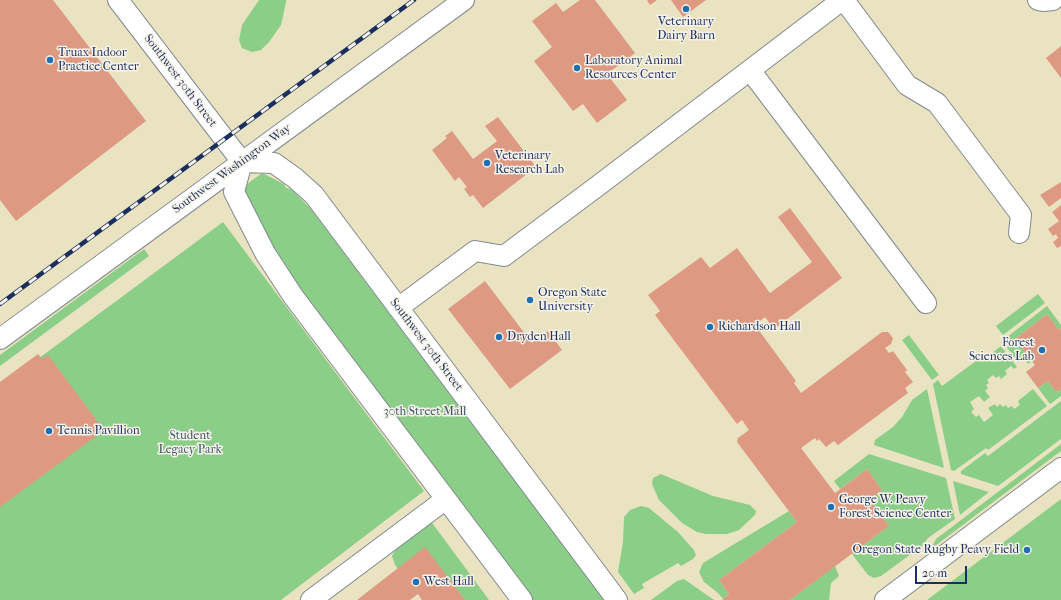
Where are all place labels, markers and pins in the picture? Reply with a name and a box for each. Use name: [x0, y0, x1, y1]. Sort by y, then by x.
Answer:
marker: Veterinary Dairy Barn: [681, 4, 691, 14]
place label: Veterinary Dairy Barn: [657, 15, 715, 43]
place label: Truax Indoor Practice Center: [58, 46, 139, 74]
place label: Laboratory Animal Resources Center: [585, 54, 682, 82]
marker: Truax Indoor Practice Center: [45, 55, 55, 65]
marker: Laboratory Animal Resources Center: [572, 63, 582, 73]
place label: Veterinary Research Lab: [495, 149, 564, 177]
marker: Veterinary Research Lab: [482, 158, 492, 168]
place label: Oregon State University: [538, 286, 607, 314]
marker: Oregon State University: [525, 295, 535, 305]
place label: Richardson Hall: [718, 320, 801, 334]
marker: Richardson Hall: [705, 322, 715, 332]
place label: Dryden Hall: [507, 330, 571, 344]
marker: Dryden Hall: [494, 332, 504, 342]
place label: Forest Sciences Lab: [969, 336, 1034, 364]
marker: Forest Sciences Lab: [1037, 345, 1047, 355]
place label: Tennis Pavillion: [57, 424, 140, 438]
marker: Tennis Pavillion: [44, 426, 54, 436]
place label: George W. Peavy Forest Science Center: [839, 493, 951, 521]
marker: George W. Peavy Forest Science Center: [826, 502, 836, 512]
place label: Oregon State Rugby Peavy Field: [852, 543, 1019, 557]
marker: Oregon State Rugby Peavy Field: [1022, 545, 1032, 555]
place label: West Hall: [424, 575, 474, 589]
marker: West Hall: [411, 577, 421, 587]

